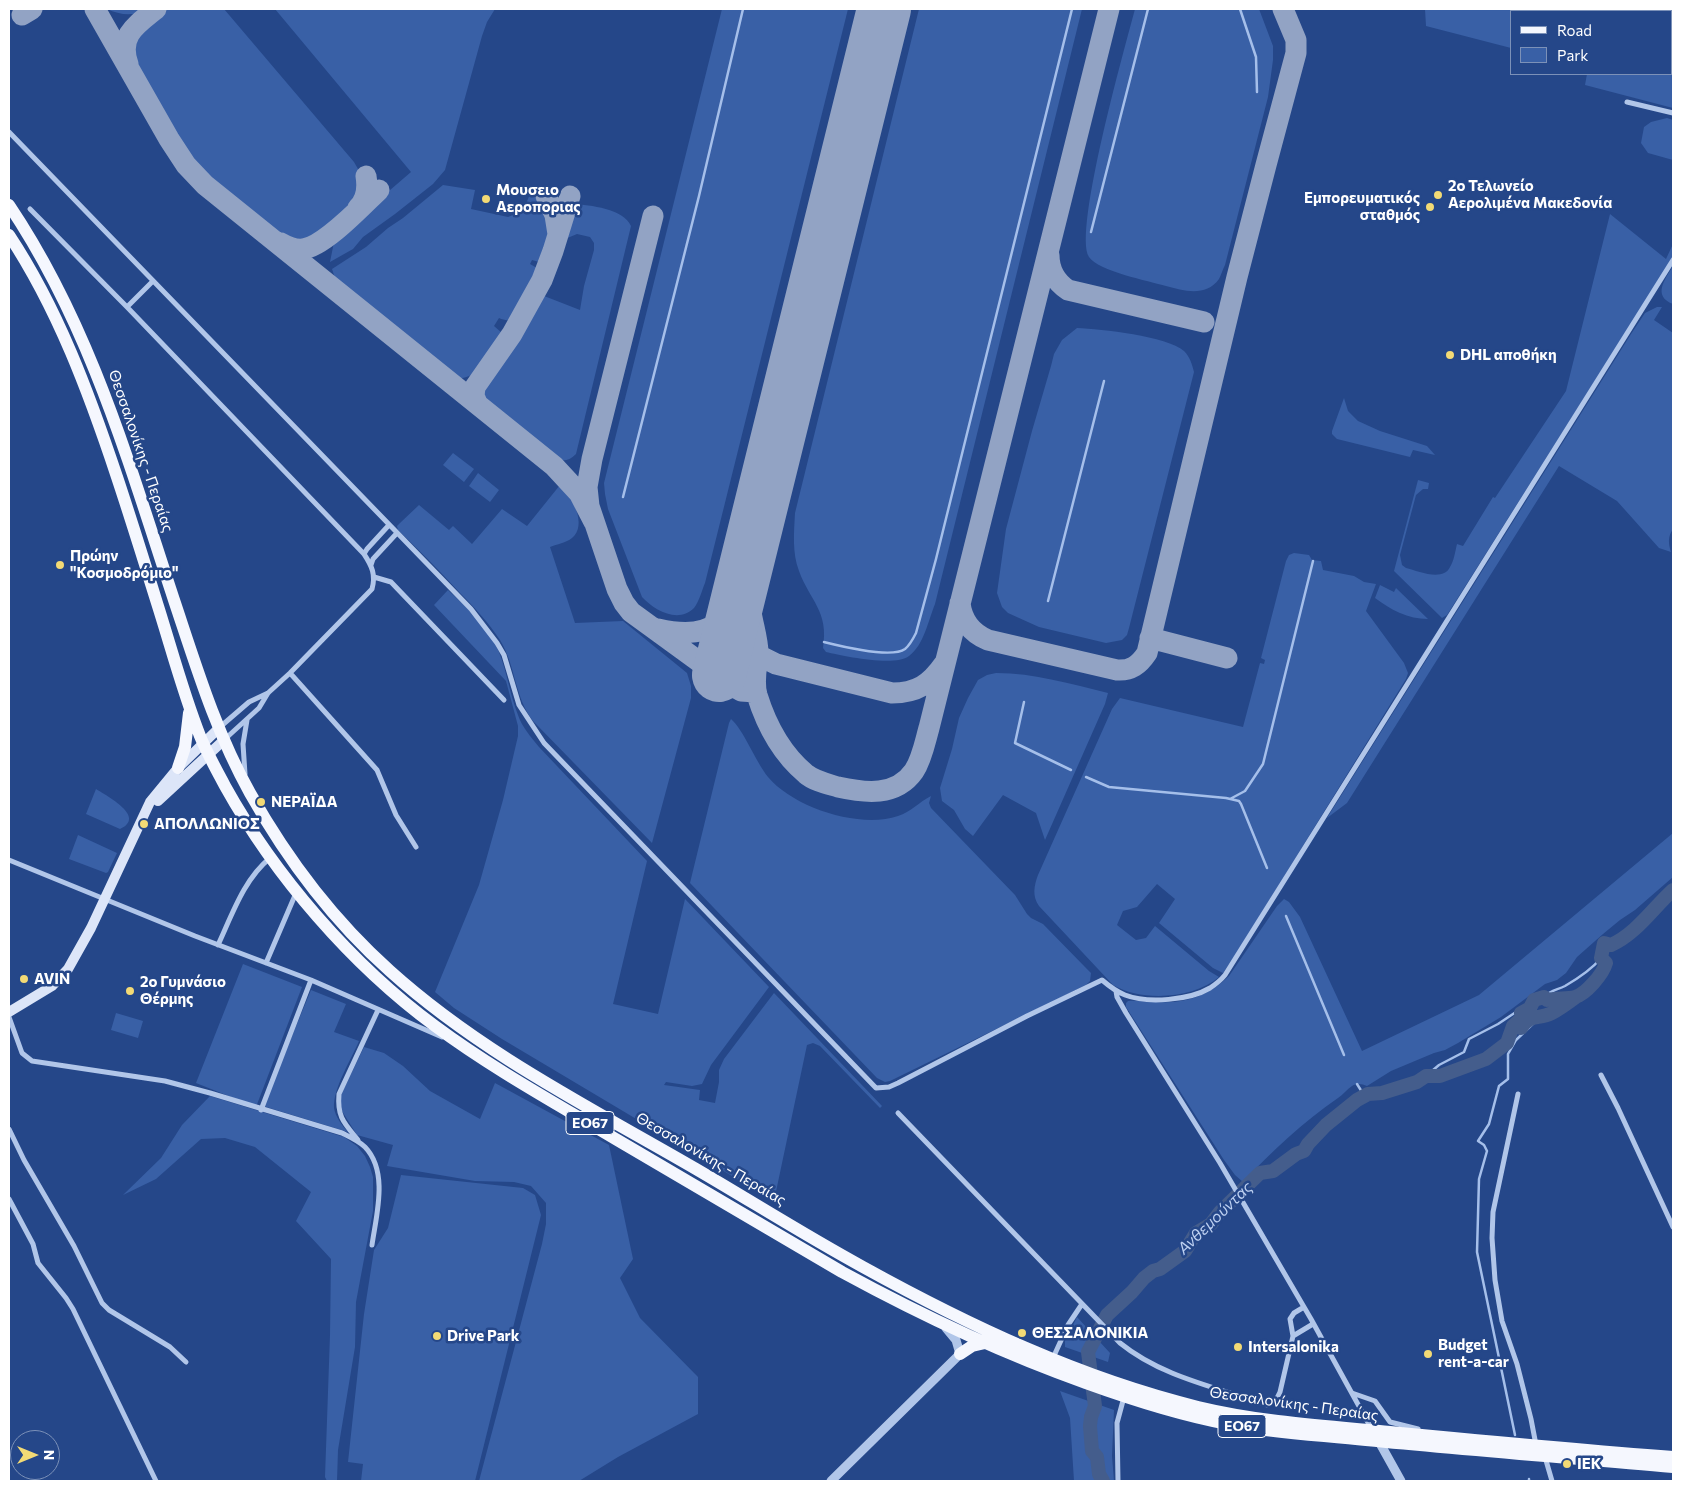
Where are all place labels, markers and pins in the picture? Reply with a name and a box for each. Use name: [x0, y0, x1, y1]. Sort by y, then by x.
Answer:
place label: 2ο Τελωνείο Αερολιμένα Μακεδονία: [1448, 177, 1612, 212]
place label: Μουσειο Αεροποριας: [496, 181, 581, 216]
place label: Εμπορευματικός σταθμός: [1304, 189, 1420, 224]
marker: 2ο Τελωνείο Αερολιμένα Μακεδονία: [1432, 189, 1444, 201]
marker: Μουσειο Αεροποριας: [480, 193, 492, 205]
marker: Εμπορευματικός σταθμός: [1424, 201, 1436, 213]
place label: DHL αποθήκη: [1460, 346, 1557, 364]
marker: DHL αποθήκη: [1444, 349, 1456, 361]
place label: Πρώην "Κοσμοδρόμιο": [70, 547, 179, 582]
marker: Πρώην "Κοσμοδρόμιο": [54, 559, 66, 571]
place label: ΝΕΡΑΪΔΑ: [271, 793, 337, 811]
marker: ΝΕΡΑΪΔΑ: [255, 796, 267, 808]
place label: ΑΠΟΛΛΩΝΙΟΣ: [154, 815, 260, 833]
marker: ΑΠΟΛΛΩΝΙΟΣ: [138, 818, 150, 830]
place label: AVIN: [34, 970, 70, 988]
marker: AVIN: [18, 973, 30, 985]
place label: 2ο Γυμνάσιο Θέρμης: [140, 973, 226, 1008]
marker: 2ο Γυμνάσιο Θέρμης: [124, 985, 136, 997]
place label: ΘΕΣΣΑΛΟΝΙΚΙΑ: [1032, 1324, 1148, 1342]
place label: Drive Park: [447, 1327, 519, 1345]
marker: ΘΕΣΣΑΛΟΝΙΚΙΑ: [1016, 1327, 1028, 1339]
marker: Drive Park: [431, 1330, 443, 1342]
place label: Budget rent-a-car: [1438, 1336, 1509, 1371]
place label: Intersalonika: [1248, 1338, 1339, 1356]
marker: Intersalonika: [1232, 1341, 1244, 1353]
marker: Budget rent-a-car: [1422, 1348, 1434, 1360]
place label: ΙΕΚ: [1577, 1455, 1601, 1473]
marker: ΙΕΚ: [1561, 1458, 1573, 1470]

